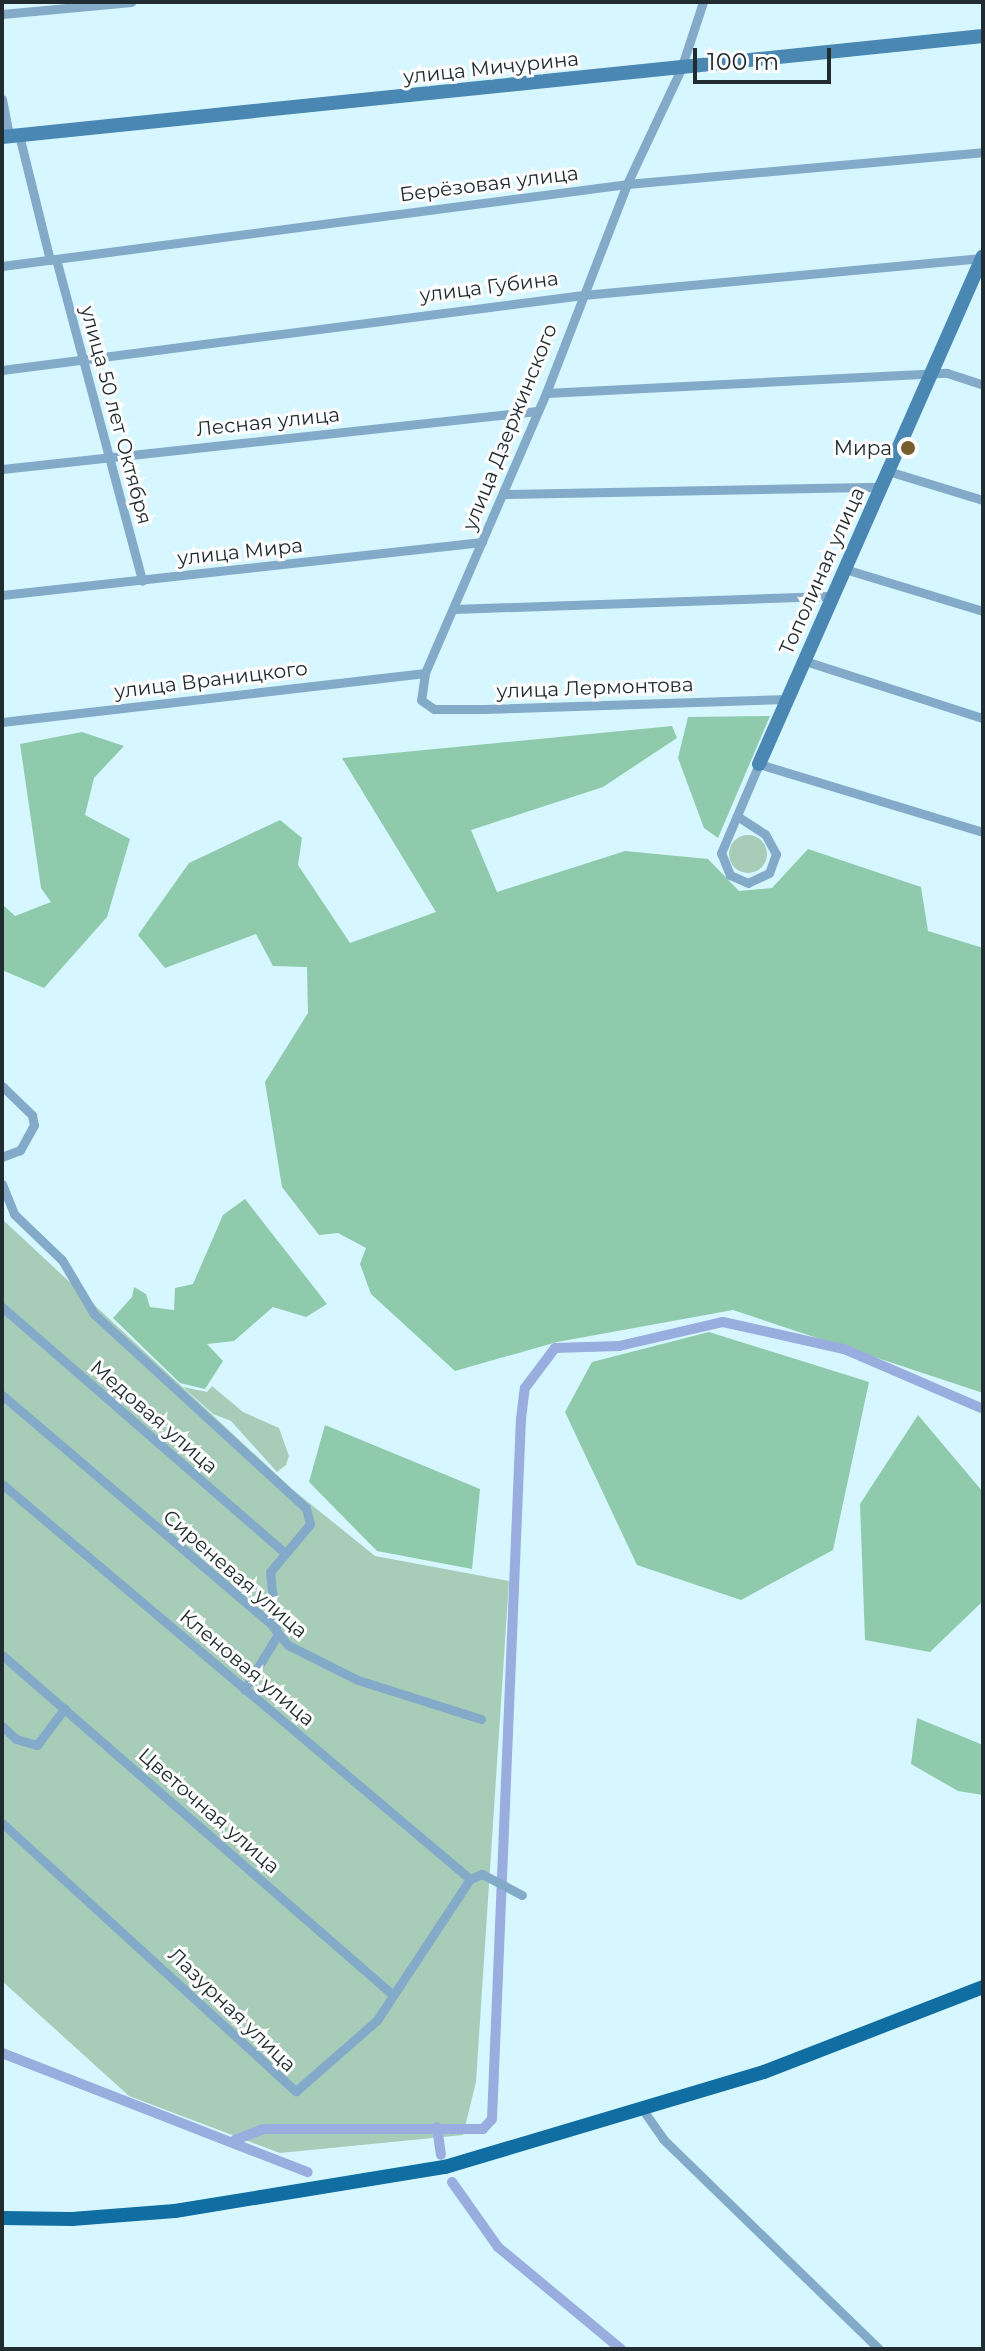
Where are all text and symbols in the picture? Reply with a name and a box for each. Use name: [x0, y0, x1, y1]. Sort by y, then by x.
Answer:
scale bar: [697, 32, 835, 82]
street label: улица Мичурина: [402, 47, 580, 89]
text: 100 m: [707, 47, 779, 76]
street label: Берёзовая улица: [398, 161, 580, 207]
street label: улица Губина: [418, 267, 560, 307]
street label: улица 50 лет Октября: [75, 303, 157, 527]
street label: улица Дзержинского: [458, 320, 562, 534]
street label: Лесная улица: [195, 403, 341, 441]
place label: Мира: [834, 436, 892, 460]
marker: Мира: [899, 439, 917, 457]
street label: Тополиная улица: [774, 483, 870, 659]
street label: улица Мира: [176, 533, 304, 571]
street label: улица Враницкого: [113, 656, 309, 704]
street label: улица Лермонтова: [496, 673, 694, 703]
street label: Медовая улица: [85, 1355, 223, 1479]
street label: Сиреневая улица: [158, 1505, 312, 1643]
street label: Кленовая улица: [175, 1605, 319, 1731]
street label: Цветочная улица: [133, 1743, 285, 1879]
street label: Лазурная улица: [163, 1943, 301, 2077]

